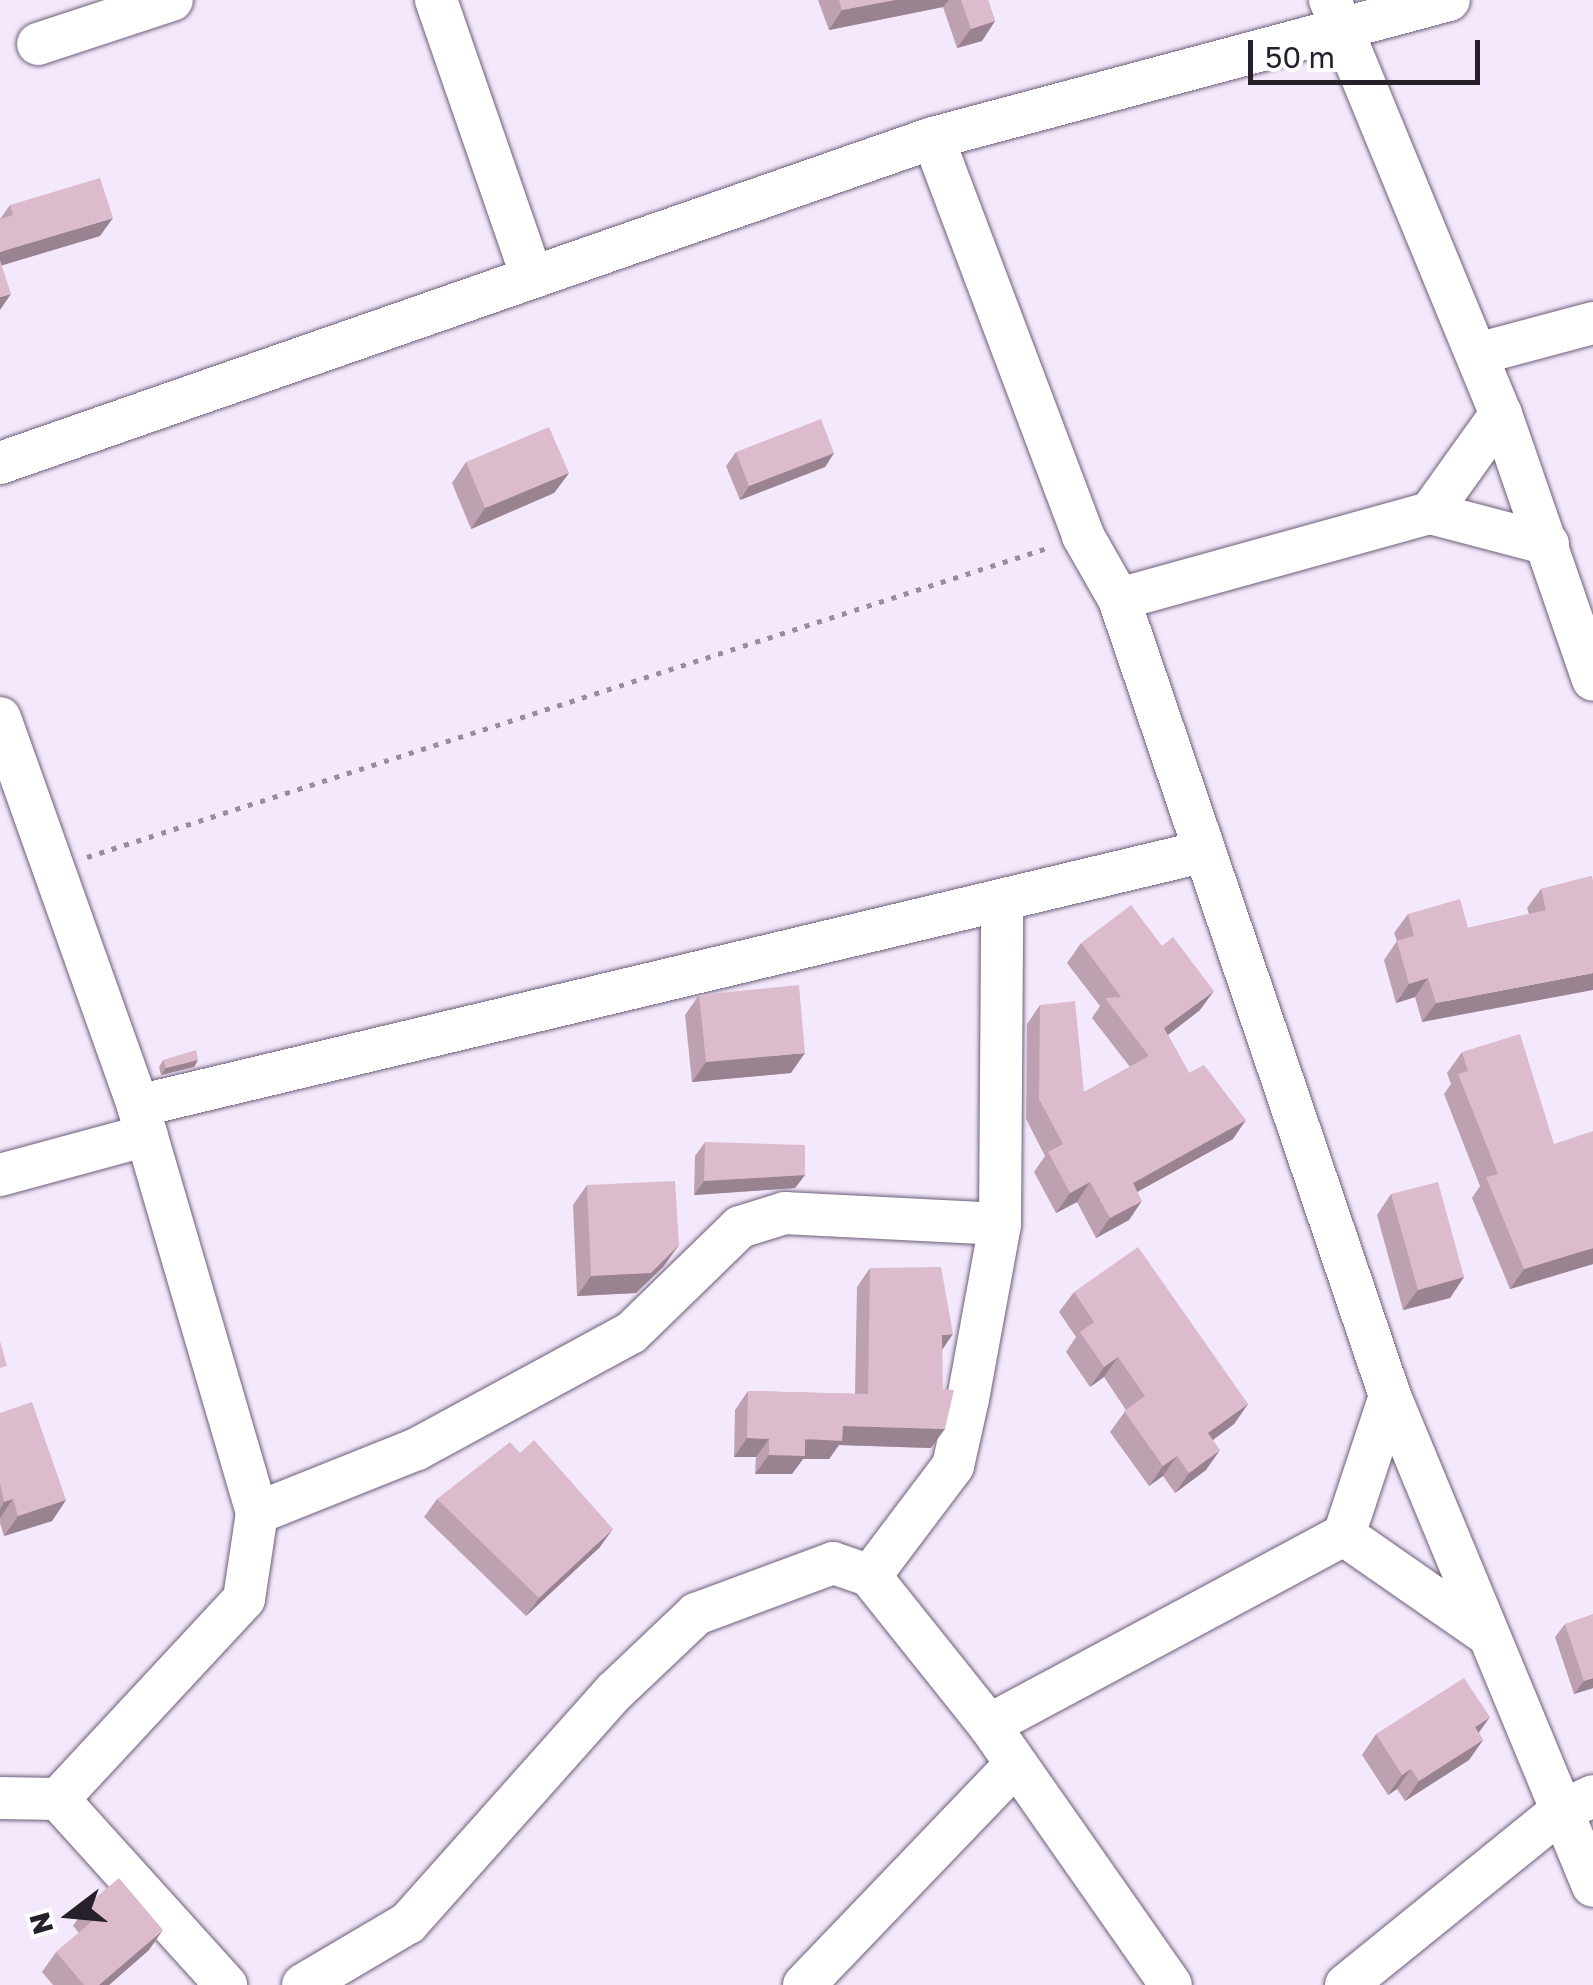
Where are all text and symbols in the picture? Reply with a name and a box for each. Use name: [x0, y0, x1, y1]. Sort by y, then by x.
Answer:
scale bar: [1253, 20, 1486, 82]
text: 50 m: [1265, 39, 1335, 75]
north arrow: [20, 1865, 120, 1965]
text: N: [22, 1909, 59, 1938]

